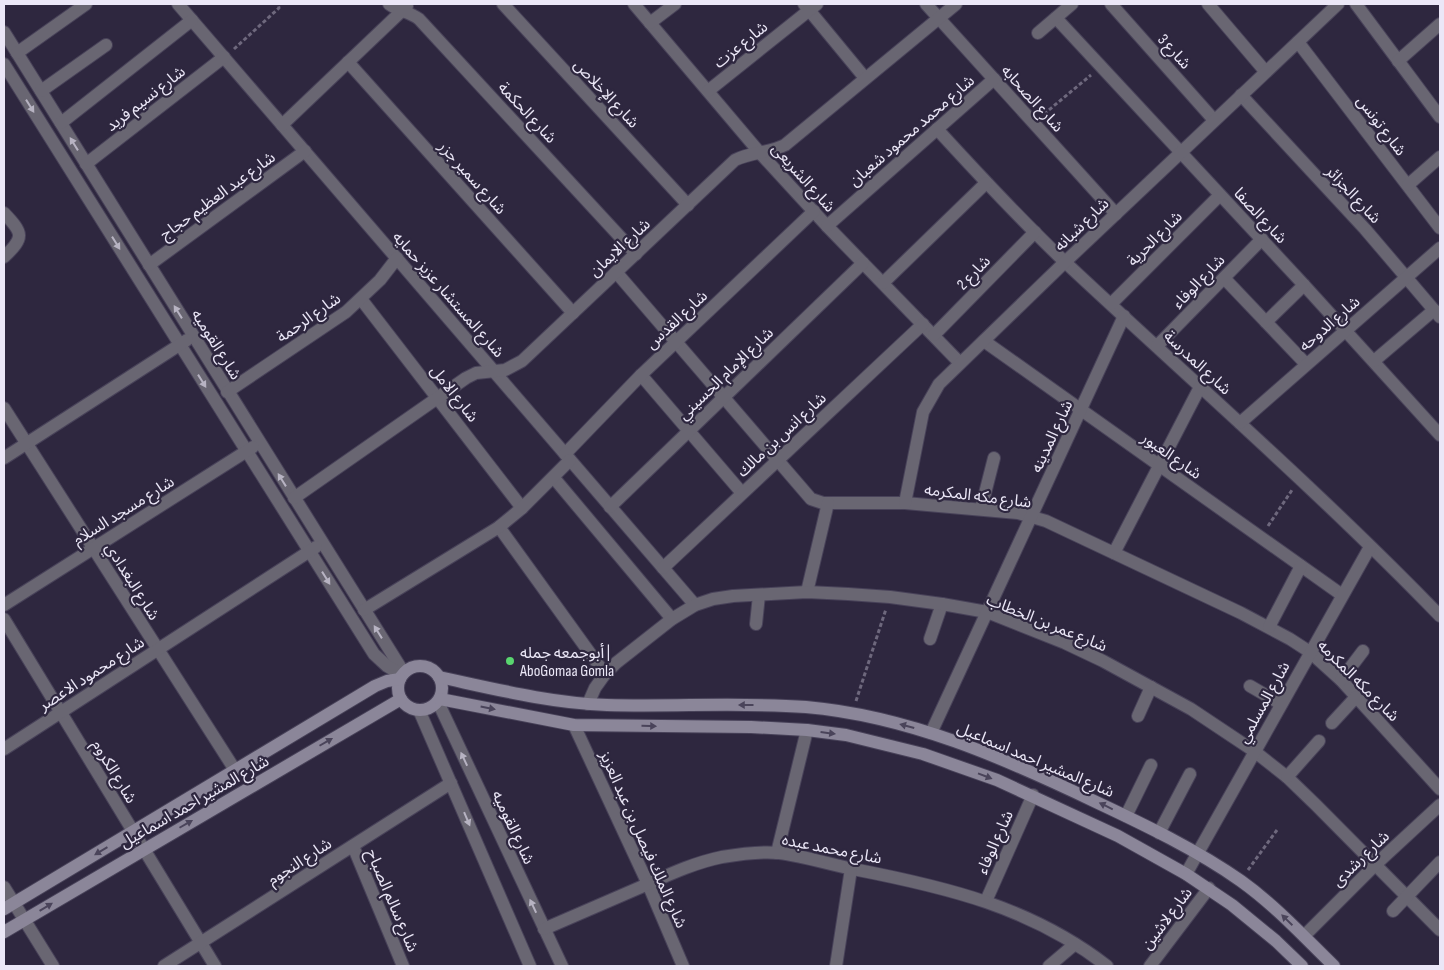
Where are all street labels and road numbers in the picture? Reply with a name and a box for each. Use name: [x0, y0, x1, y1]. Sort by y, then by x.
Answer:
street label: شارع عزت: [710, 18, 773, 74]
street label: شارع 3: [1152, 31, 1194, 75]
street label: شارع الإخلاص: [568, 56, 642, 134]
street label: شارع نسيم فريد: [102, 62, 191, 138]
street label: شارع الصحابه: [995, 62, 1067, 138]
street label: شارع محمد محمود شعبان: [845, 71, 980, 192]
street label: شارع الحكمة: [492, 78, 560, 149]
street label: شارع تونس: [1350, 92, 1410, 161]
street label: شارع سمير جزر: [432, 137, 510, 220]
street label: شارع الشريعى: [766, 140, 839, 218]
street label: شارع عبد العظيم حجاج: [156, 148, 280, 246]
street label: شارع الجزائر: [1319, 161, 1384, 229]
street label: شارع الصفا: [1228, 184, 1291, 249]
street label: شارع شبانه: [1051, 194, 1115, 257]
street label: شارع الحرية: [1123, 207, 1188, 272]
street label: شارع الايمان: [586, 215, 656, 283]
street label: شارع المستشار عزيز حمايه: [386, 228, 508, 363]
street label: شارع الوفاء: [1169, 251, 1231, 314]
street label: شارع 2: [953, 252, 996, 296]
street label: شارع القدس: [642, 287, 713, 355]
street label: شارع الرحمة: [273, 289, 346, 349]
street label: شارع الدوحه: [1296, 293, 1366, 357]
street label: شارع القوميه: [185, 306, 245, 385]
street label: شارع الإمام الحسيني: [674, 324, 779, 426]
street label: شارع المدرسة: [1158, 327, 1235, 401]
street label: شارع الامل: [424, 362, 482, 427]
street label: شارع انس بن مالك: [733, 389, 832, 483]
street label: شارع المدينه: [1027, 397, 1079, 477]
street label: شارع العبور: [1135, 428, 1205, 485]
street label: شارع مسجد السلام: [70, 473, 179, 552]
street label: شارع مكه المكرمه: [923, 480, 1032, 514]
street label: شارع البغدادي: [99, 540, 163, 625]
street label: شارع عمر بن الخطاب: [983, 591, 1110, 658]
street label: شارع محمود الاعصر: [35, 633, 149, 718]
street label: شارع مكه المكرمه: [1312, 636, 1403, 727]
street label: شارع المسلمي: [1234, 659, 1296, 748]
street label: شارع المشير احمد اسماعيل: [953, 719, 1117, 804]
street label: شارع الكروم: [86, 736, 140, 808]
street label: شارع الملك فيصل بن عبد العزيز: [593, 747, 690, 932]
street label: شارع المشير احمد اسماعيل: [117, 752, 274, 854]
street label: شارع القوميه: [485, 788, 538, 868]
street label: شارع الوفاء: [973, 808, 1020, 878]
street label: شارع رشدى: [1328, 827, 1395, 892]
street label: شارع محمد عبده: [780, 830, 883, 870]
street label: شارع النجوم: [264, 834, 337, 892]
street label: شارع سالم الصباح: [360, 846, 422, 956]
street label: شارع لاشين: [1138, 884, 1198, 955]

